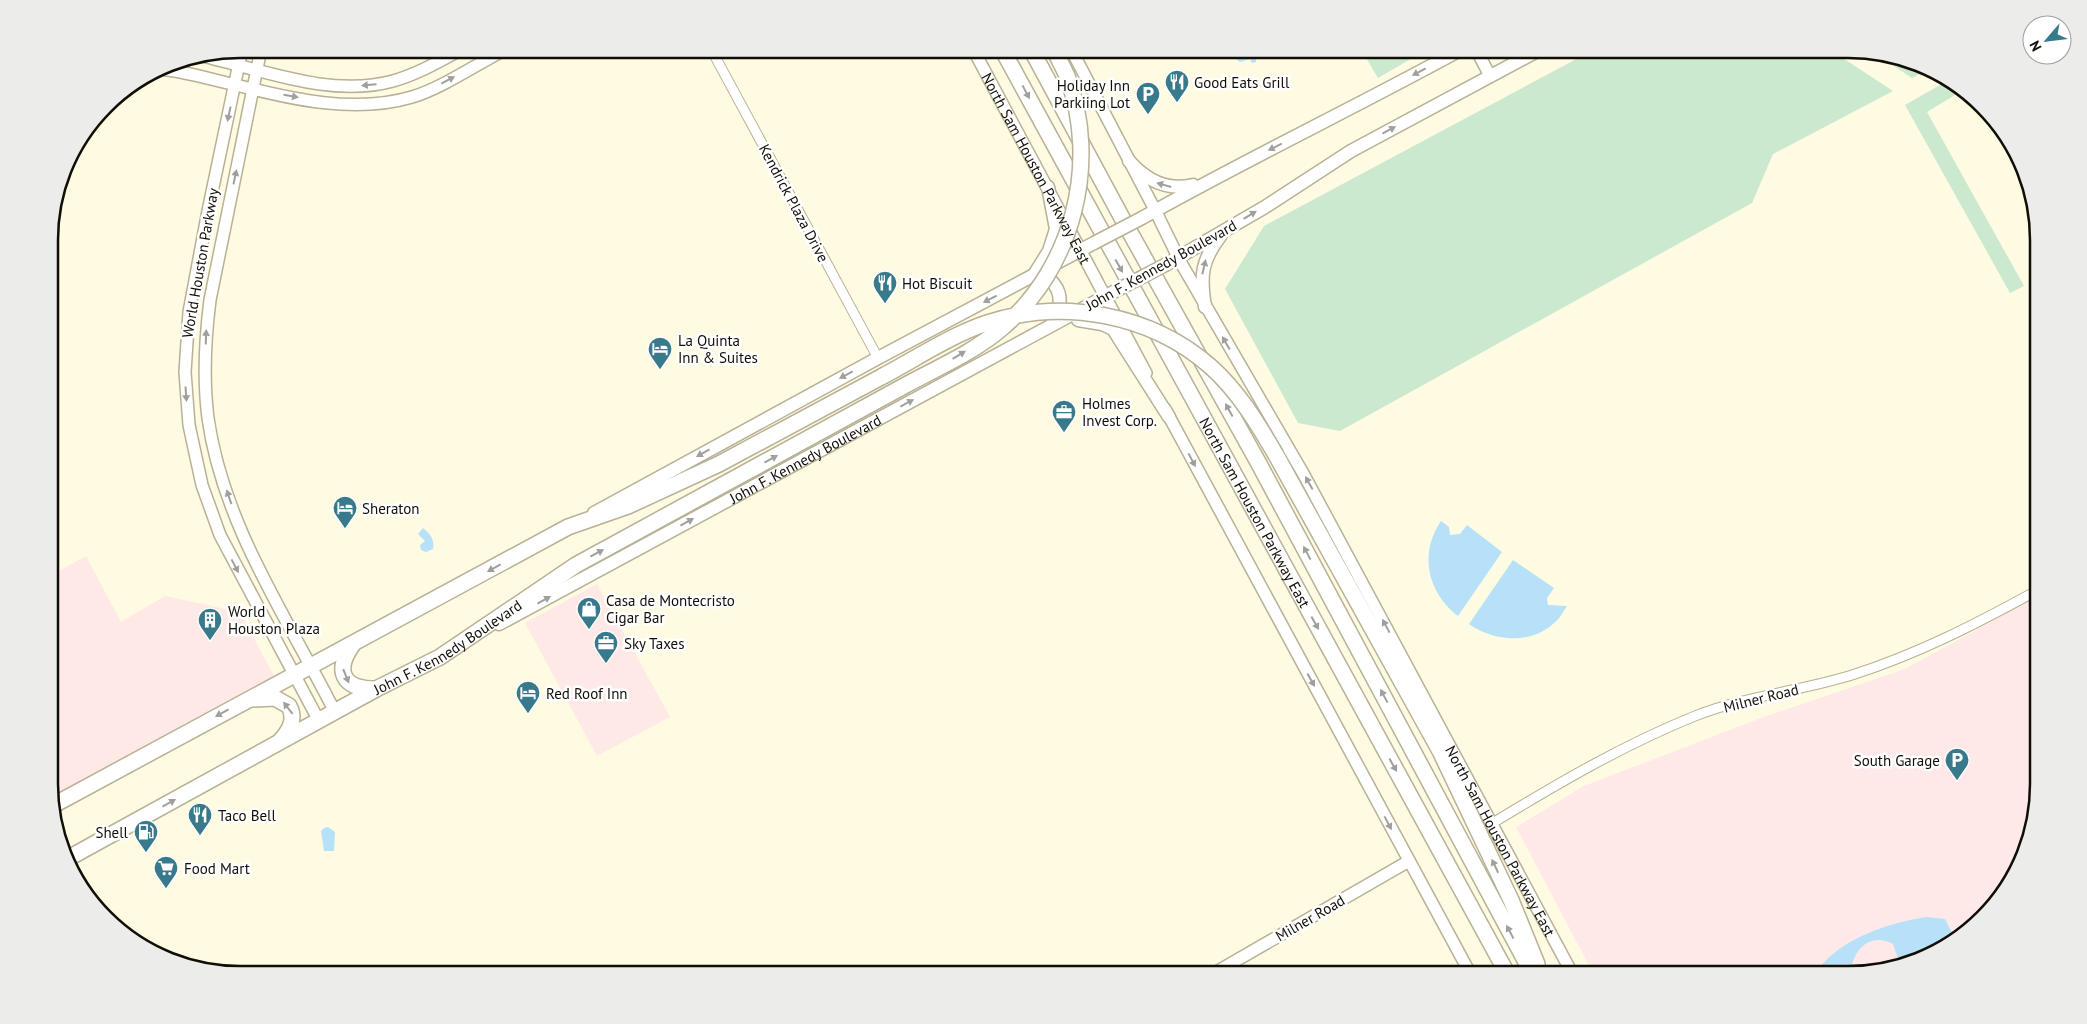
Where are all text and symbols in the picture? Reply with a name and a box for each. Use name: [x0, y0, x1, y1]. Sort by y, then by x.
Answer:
north arrow: [2022, 15, 2072, 65]
text: N: [2025, 38, 2046, 54]
one-way arrow: [1412, 68, 1427, 76]
street label: North Sam Houston Parkway East: [978, 69, 1095, 267]
restaurant icon: Good Eats Grill: [1164, 69, 1190, 103]
place label: Good Eats Grill: [1194, 73, 1290, 92]
one-way arrow: [441, 76, 456, 84]
place label: Holiday Inn Parkiing Lot: [1054, 76, 1130, 112]
one-way arrow: [360, 81, 376, 89]
parking icon: Holiday Inn Parkiing Lot: [1135, 81, 1161, 115]
one-way arrow: [1021, 85, 1030, 98]
one-way arrow: [283, 93, 299, 101]
one-way arrow: [225, 106, 233, 121]
one-way arrow: [1381, 126, 1396, 134]
street label: Kendrick Plaza Drive: [755, 141, 833, 265]
one-way arrow: [1268, 143, 1283, 152]
one-way arrow: [232, 169, 240, 185]
one-way arrow: [1156, 180, 1171, 188]
street label: World Houston Parkway: [177, 186, 223, 340]
one-way arrow: [1244, 211, 1257, 220]
street label: John F. Kennedy Boulevard: [1081, 216, 1240, 315]
one-way arrow: [1115, 258, 1123, 273]
one-way arrow: [1200, 259, 1208, 274]
restaurant icon: Hot Biscuit: [872, 270, 898, 304]
place label: Hot Biscuit: [902, 274, 972, 293]
one-way arrow: [982, 295, 997, 303]
one-way arrow: [202, 329, 210, 345]
place label: La Quinta Inn & Suites: [678, 331, 758, 367]
hotel icon: La Quinta Inn & Suites: [647, 336, 673, 370]
one-way arrow: [1222, 337, 1231, 350]
one-way arrow: [953, 351, 966, 360]
one-way arrow: [839, 371, 853, 380]
one-way arrow: [183, 387, 191, 403]
place label: Holmes Invest Corp.: [1082, 394, 1157, 430]
one-way arrow: [899, 399, 914, 407]
office icon: Holmes Invest Corp.: [1051, 399, 1077, 433]
one-way arrow: [1225, 403, 1233, 418]
street label: John F. Kennedy Boulevard: [725, 410, 884, 508]
street label: North Sam Houston Parkway East: [1196, 414, 1315, 611]
one-way arrow: [696, 449, 711, 457]
one-way arrow: [1188, 453, 1196, 467]
one-way arrow: [764, 454, 778, 463]
one-way arrow: [1305, 476, 1313, 491]
one-way arrow: [224, 489, 232, 504]
hotel icon: Sheraton: [332, 495, 358, 529]
place label: Sheraton: [362, 499, 420, 518]
one-way arrow: [680, 517, 693, 526]
one-way arrow: [1303, 546, 1311, 560]
one-way arrow: [590, 549, 605, 557]
one-way arrow: [231, 559, 239, 574]
one-way arrow: [487, 564, 502, 572]
place label: Casa de Montecristo Cigar Bar: [606, 591, 735, 627]
street label: John F. Kennedy Boulevard: [369, 595, 525, 699]
one-way arrow: [537, 595, 551, 604]
shop icon: Casa de Montecristo Cigar Bar: [576, 596, 602, 630]
place label: World Houston Plaza: [228, 602, 320, 638]
building icon: World Houston Plaza: [197, 607, 223, 641]
one-way arrow: [1311, 616, 1319, 630]
one-way arrow: [1382, 619, 1390, 634]
office icon: Sky Taxes: [593, 630, 619, 664]
place label: Sky Taxes: [624, 634, 685, 653]
one-way arrow: [342, 669, 350, 684]
one-way arrow: [1307, 672, 1315, 687]
street label: Milner Road: [1721, 679, 1801, 717]
hotel icon: Red Roof Inn: [515, 680, 541, 714]
place label: Red Roof Inn: [546, 684, 628, 703]
one-way arrow: [1380, 689, 1388, 703]
one-way arrow: [282, 701, 293, 714]
one-way arrow: [215, 709, 230, 717]
street label: North Sam Houston Parkway East: [1442, 742, 1560, 939]
parking icon: South Garage: [1944, 747, 1970, 781]
place label: South Garage: [1854, 751, 1940, 770]
one-way arrow: [1389, 759, 1398, 772]
one-way arrow: [162, 798, 175, 807]
restaurant icon: Taco Bell: [187, 802, 213, 836]
place label: Taco Bell: [218, 806, 276, 825]
one-way arrow: [1384, 816, 1393, 829]
fuel station icon: Shell: [133, 819, 159, 853]
place label: Shell: [95, 823, 129, 842]
supermarket icon: Food Mart: [153, 855, 179, 889]
place label: Food Mart: [184, 859, 250, 878]
one-way arrow: [1490, 859, 1498, 873]
street label: Milner Road: [1272, 891, 1348, 945]
one-way arrow: [1506, 925, 1514, 939]

